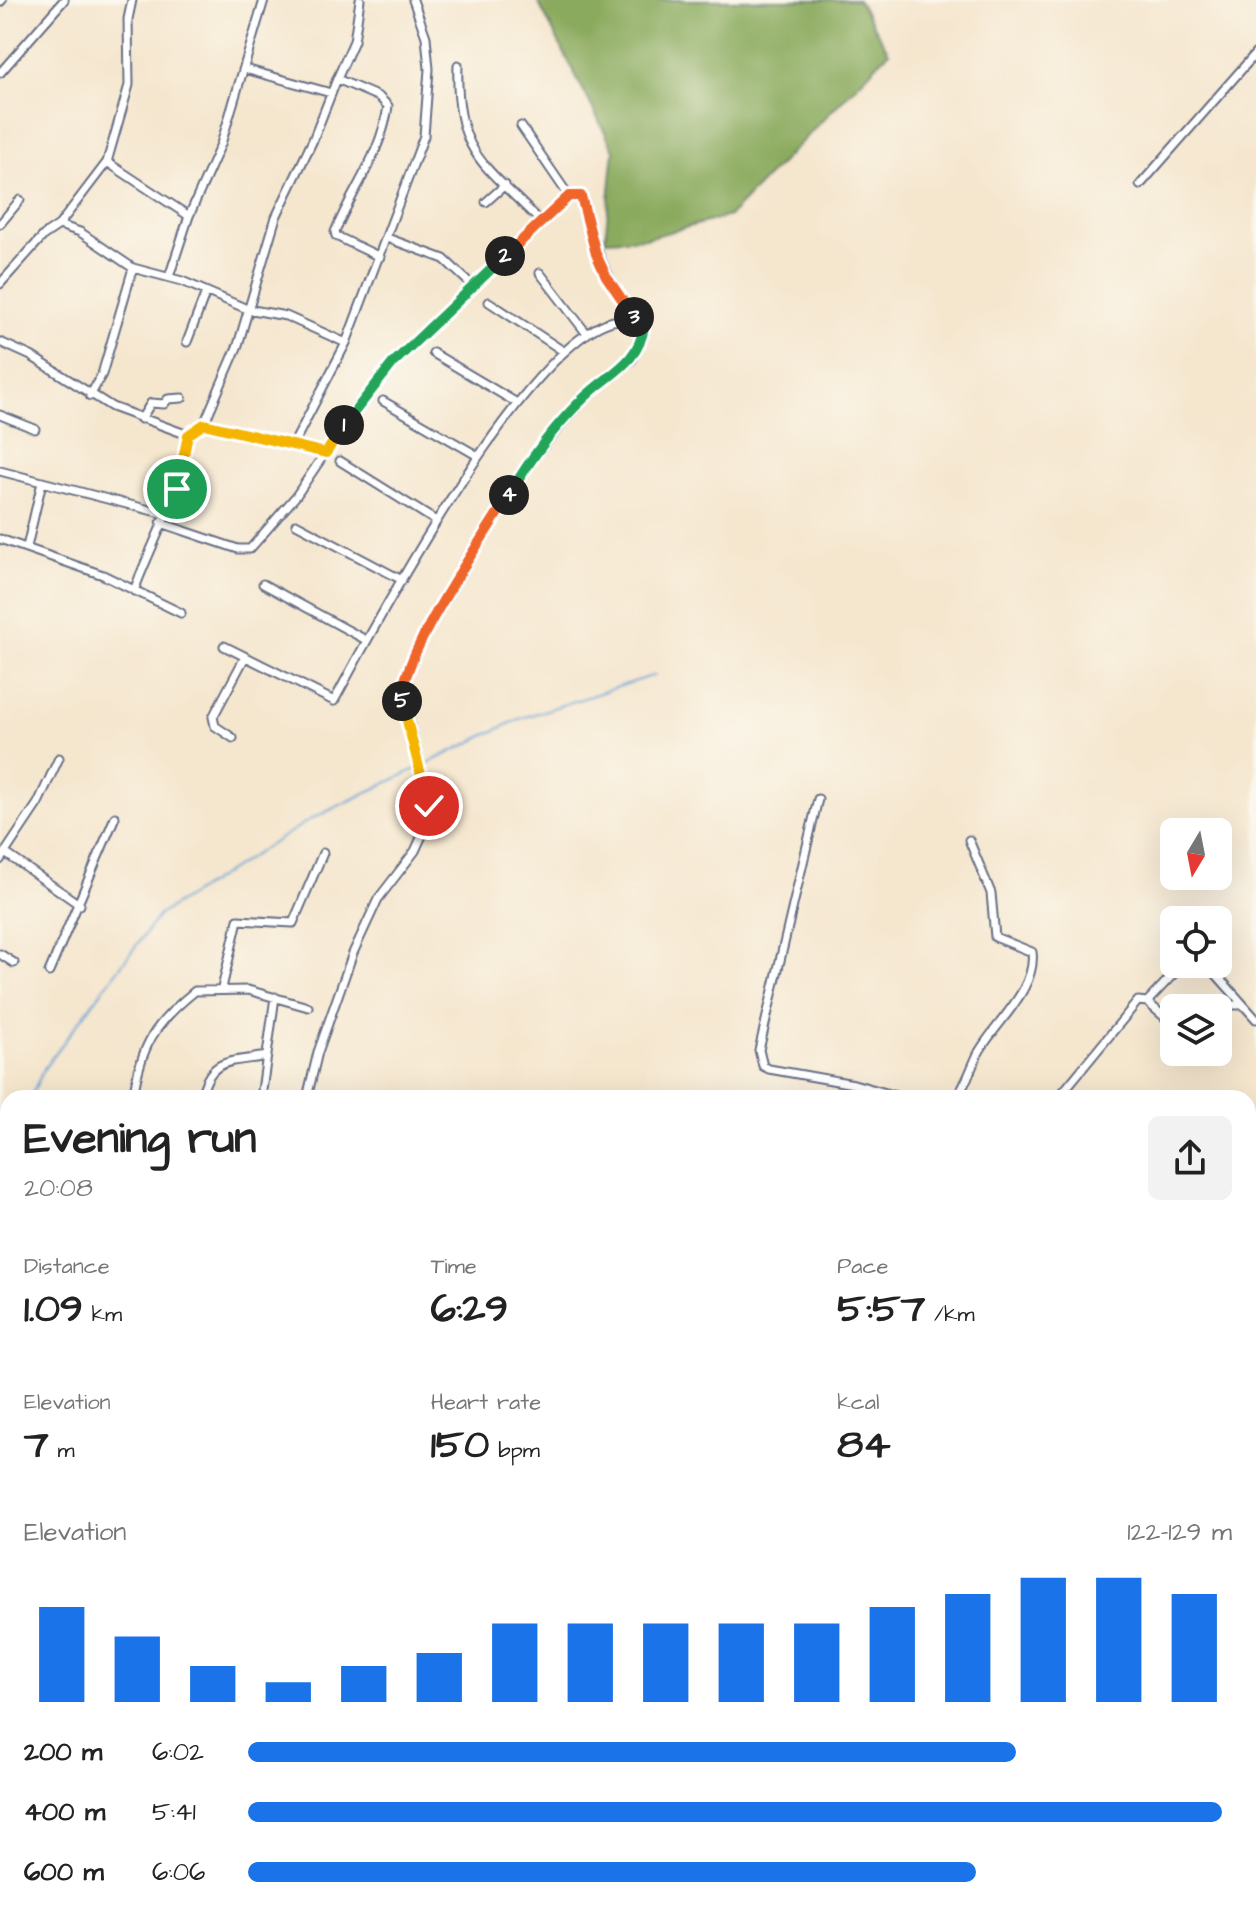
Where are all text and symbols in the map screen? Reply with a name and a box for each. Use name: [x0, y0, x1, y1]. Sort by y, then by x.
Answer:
pin: 2: [485, 236, 525, 276]
text: 2: [499, 240, 511, 271]
pin: 3: [614, 297, 654, 337]
text: 3: [628, 301, 640, 332]
pin: 1: [324, 405, 364, 445]
text: 1: [343, 409, 345, 440]
pin: [143, 455, 211, 523]
icon: arrive: [155, 467, 199, 511]
pin: 4: [489, 475, 529, 515]
text: 4: [502, 479, 516, 510]
pin: 5: [382, 681, 422, 721]
text: 5: [394, 685, 410, 716]
pin: [395, 772, 463, 840]
icon: check: [407, 784, 451, 828]
north arrow: [1160, 818, 1232, 890]
map controls: [1160, 818, 1232, 1066]
button: locate: [1160, 906, 1232, 978]
button: layers: [1160, 994, 1232, 1066]
text: Evening run: [24, 1109, 256, 1170]
button: share: [1148, 1116, 1232, 1200]
text: 20:08: [24, 1170, 93, 1206]
text: Distance: [24, 1251, 110, 1282]
text: Time: [431, 1251, 477, 1282]
text: Pace: [837, 1251, 888, 1282]
text: 1.09: [24, 1282, 83, 1337]
text: 6:29: [431, 1282, 508, 1337]
text: 5:57: [837, 1282, 925, 1337]
text: km: [83, 1299, 122, 1330]
text: /km: [925, 1299, 975, 1330]
text: Elevation: [24, 1387, 111, 1418]
text: Heart rate: [431, 1387, 541, 1418]
text: kcal: [837, 1387, 879, 1418]
text: 7: [24, 1418, 49, 1473]
text: 150: [431, 1418, 489, 1473]
text: 84: [837, 1418, 891, 1473]
text: m: [49, 1435, 75, 1466]
text: bpm: [489, 1435, 540, 1466]
text: Elevation: [24, 1514, 126, 1550]
text: 122–129 m: [1127, 1514, 1232, 1550]
text: 200 m: [24, 1734, 102, 1770]
text: 6:02: [152, 1734, 204, 1770]
text: 400 m: [24, 1794, 105, 1830]
text: 5:41: [152, 1794, 196, 1830]
text: 600 m: [24, 1854, 104, 1890]
text: 6:06: [152, 1854, 205, 1890]

